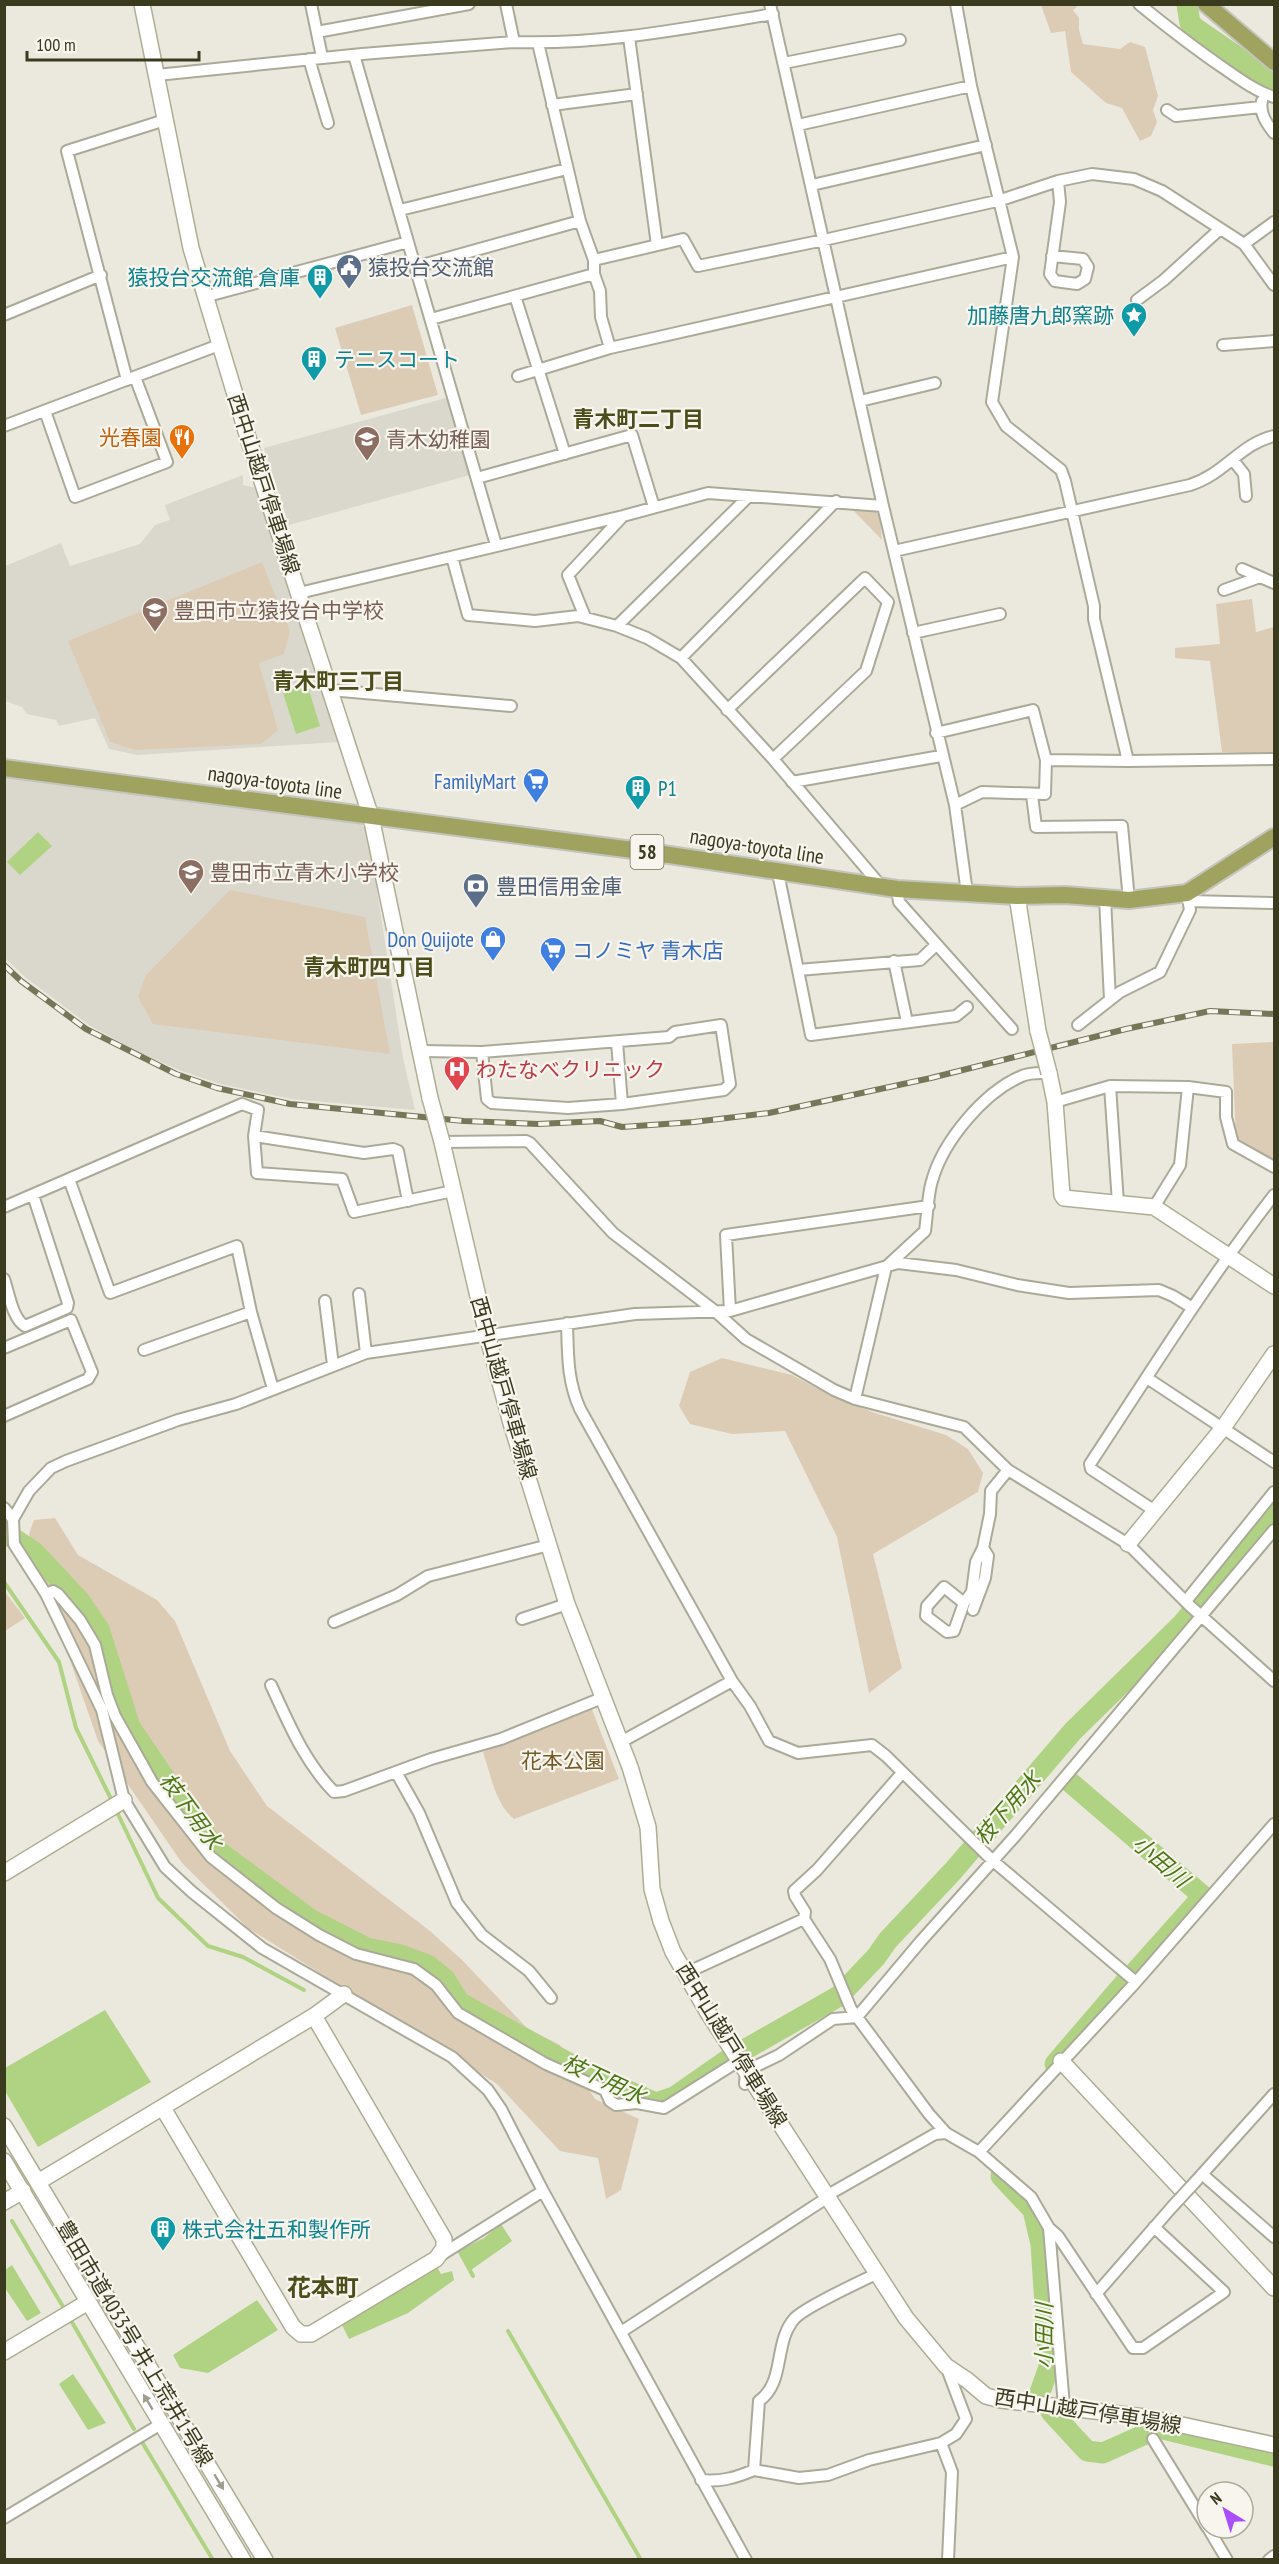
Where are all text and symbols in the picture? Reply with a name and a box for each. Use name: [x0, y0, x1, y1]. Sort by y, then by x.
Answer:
scale bar: [27, 24, 200, 62]
text: 100 m: [36, 33, 76, 56]
public building icon: 猿投台交流館: [334, 252, 364, 290]
place label: 猿投台交流館: [368, 254, 494, 281]
building icon: 猿投台交流館 倉庫: [305, 262, 335, 300]
place label: 猿投台交流館 倉庫: [128, 264, 300, 291]
place icon: 加藤唐九郎窯跡: [1119, 300, 1149, 338]
place label: 加藤唐九郎窯跡: [967, 302, 1114, 329]
building icon: テニスコート: [299, 344, 329, 382]
place label: テニスコート: [334, 346, 460, 373]
street label: 西中山越戸停車場線: [222, 390, 306, 578]
district label: 青木町二丁目: [572, 405, 704, 433]
restaurant icon: 光春園: [167, 422, 197, 460]
place label: 光春園: [99, 424, 162, 451]
school or university icon: 青木幼稚園: [352, 424, 382, 462]
place label: 青木幼稚園: [386, 426, 491, 453]
school or university icon: 豊田市立猿投台中学校: [140, 595, 170, 633]
place label: 豊田市立猿投台中学校: [174, 597, 384, 624]
district label: 青木町三丁目: [272, 667, 404, 695]
street label: nagoya-toyota line: [206, 759, 344, 805]
supermarket icon: FamilyMart: [521, 766, 551, 804]
place label: FamilyMart: [434, 768, 516, 795]
building icon: P1: [623, 773, 653, 811]
place label: P1: [658, 775, 677, 802]
street label: nagoya-toyota line: [688, 822, 826, 870]
road number: 58: [630, 835, 664, 869]
school or university icon: 豊田市立青木小学校: [176, 857, 206, 895]
place label: 豊田市立青木小学校: [210, 859, 399, 886]
bank icon: 豊田信用金庫: [461, 871, 491, 909]
place label: 豊田信用金庫: [496, 873, 622, 900]
shop icon: Don Quijote: [478, 924, 508, 962]
place label: Don Quijote: [387, 926, 474, 953]
supermarket icon: コノミヤ 青木店: [538, 935, 568, 973]
place label: コノミヤ 青木店: [572, 937, 723, 964]
district label: 青木町四丁目: [303, 953, 435, 981]
hospital icon: わたなべクリニック: [442, 1054, 472, 1092]
place label: わたなべクリニック: [476, 1056, 665, 1083]
street label: 西中山越戸停車場線: [465, 1293, 543, 1483]
park label: 花本公園: [521, 1747, 605, 1774]
water label: 枝下用水: [968, 1764, 1048, 1850]
water label: 枝下用水: [154, 1767, 229, 1856]
water label: 小田川: [1127, 1829, 1197, 1895]
street label: 西中山越戸停車場線: [670, 1958, 794, 2132]
water label: 枝下用水: [558, 2048, 652, 2111]
building icon: 株式会社五和製作所: [148, 2214, 178, 2252]
street label: 豊田市道4033号 井上荒井1号線: [51, 2215, 219, 2471]
place label: 株式会社五和製作所: [182, 2216, 371, 2243]
district label: 花本町: [287, 2272, 359, 2303]
water label: 小田川: [1030, 2301, 1058, 2369]
street label: 西中山越戸停車場線: [993, 2383, 1183, 2439]
one-way arrow: [142, 2394, 153, 2410]
one-way arrow: [214, 2474, 225, 2490]
north arrow: [1195, 2480, 1255, 2540]
text: N: [1206, 2488, 1225, 2509]

